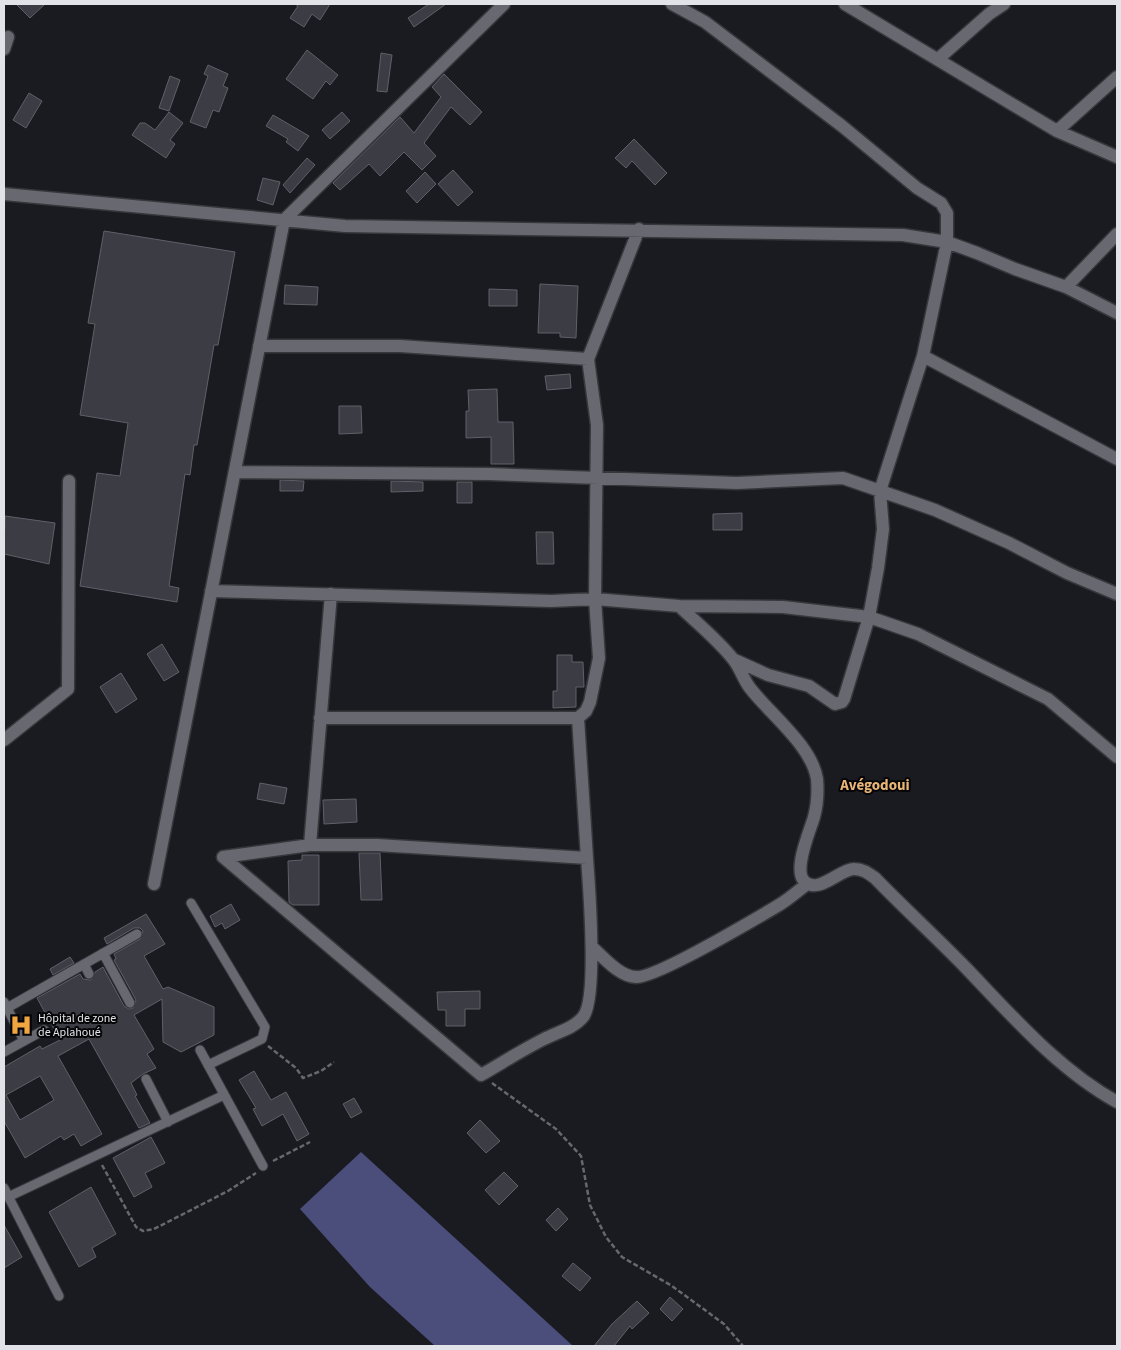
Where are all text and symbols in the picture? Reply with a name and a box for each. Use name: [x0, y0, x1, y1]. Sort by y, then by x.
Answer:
district label: Avégodoui: [839, 775, 910, 796]
place label: Hôpital de zone de Aplahoué: [38, 1010, 116, 1041]
hospital icon: Hôpital de zone de Aplahoué: [8, 1012, 34, 1038]

